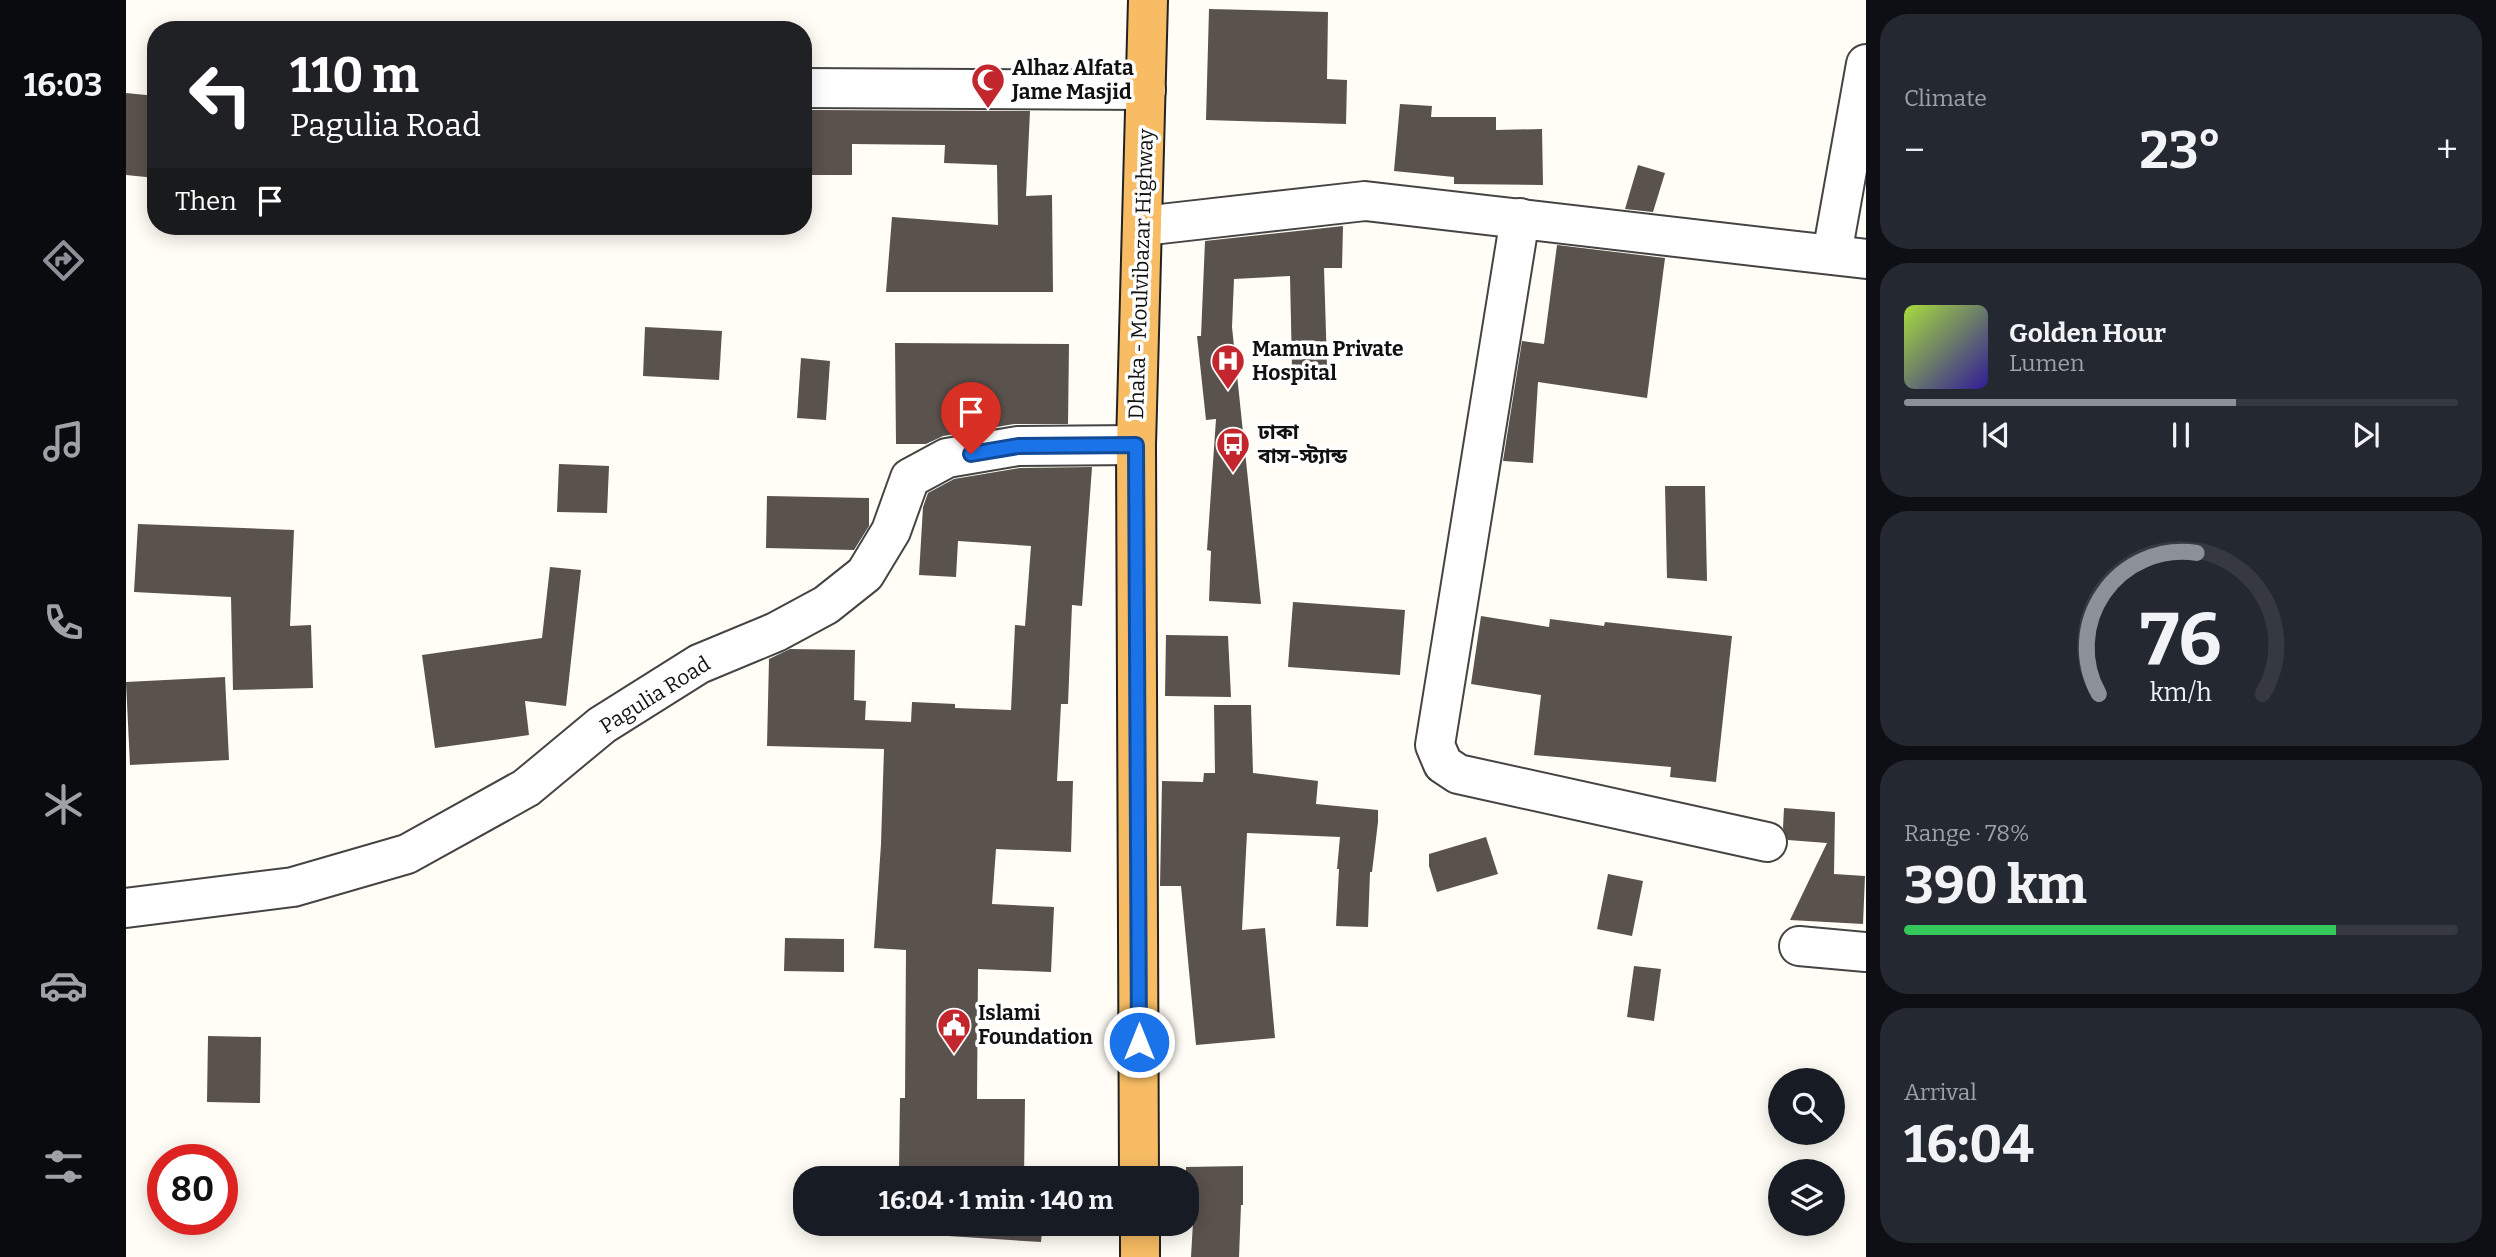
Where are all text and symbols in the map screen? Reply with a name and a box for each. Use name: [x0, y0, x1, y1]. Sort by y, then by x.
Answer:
text: 110 m: [290, 46, 419, 105]
icon: left: [175, 49, 266, 140]
place label: Alhaz Alfata Jame Masjid: [1011, 55, 1134, 105]
mosque icon: Alhaz Alfata Jame Masjid: [969, 61, 1007, 110]
text: 16:03: [24, 66, 102, 104]
text: Climate: [1904, 84, 1987, 112]
text: Pagulia Road: [290, 106, 481, 144]
text: 23°: [2140, 119, 2222, 182]
street label: Dhaka - Moulvibazar Highway: [1123, 127, 1159, 420]
text: −: [1904, 127, 1925, 173]
text: +: [2436, 127, 2458, 173]
icon: arrive: [251, 182, 289, 220]
text: Then: [175, 186, 237, 217]
icon: directions: [39, 236, 88, 285]
text: Golden Hour: [2009, 318, 2166, 349]
place label: Mamun Private Hospital: [1252, 336, 1403, 386]
hospital icon: Mamun Private Hospital: [1209, 342, 1247, 391]
text: Lumen: [2009, 349, 2085, 377]
pin: [941, 382, 1001, 454]
icon: arrive: [952, 393, 990, 431]
icon: previous: [1977, 416, 2015, 454]
icon: pause: [2162, 416, 2200, 454]
icon: next: [2347, 416, 2385, 454]
icon: music: [39, 417, 88, 466]
place label: ঢাকা বাস-স্ট্যান্ড: [1257, 419, 1348, 469]
bus stop icon: ঢাকা বাস-স্ট্যান্ড: [1214, 425, 1252, 474]
text: 76: [2140, 597, 2222, 684]
icon: phone: [39, 598, 88, 647]
street label: Pagulia Road: [595, 651, 715, 739]
text: km/h: [2150, 678, 2212, 708]
icon: climate: [39, 780, 88, 829]
text: Range · 78%: [1904, 819, 2030, 847]
text: 390 km: [1904, 854, 2087, 917]
icon: car: [39, 961, 88, 1010]
place label: Islami Foundation: [978, 1000, 1093, 1050]
position arrow: [1102, 1005, 1176, 1079]
public building icon: Islami Foundation: [935, 1006, 973, 1055]
map controls: [1768, 1068, 1845, 1236]
button: search: [1768, 1068, 1845, 1145]
text: Arrival: [1904, 1078, 1977, 1106]
text: 16:04: [1904, 1113, 2034, 1176]
icon: filters: [39, 1142, 88, 1191]
speed limit sign: 80: [147, 1144, 238, 1235]
button: layers: [1768, 1159, 1845, 1236]
text: 16:04 · 1 min · 140 m: [879, 1185, 1113, 1216]

